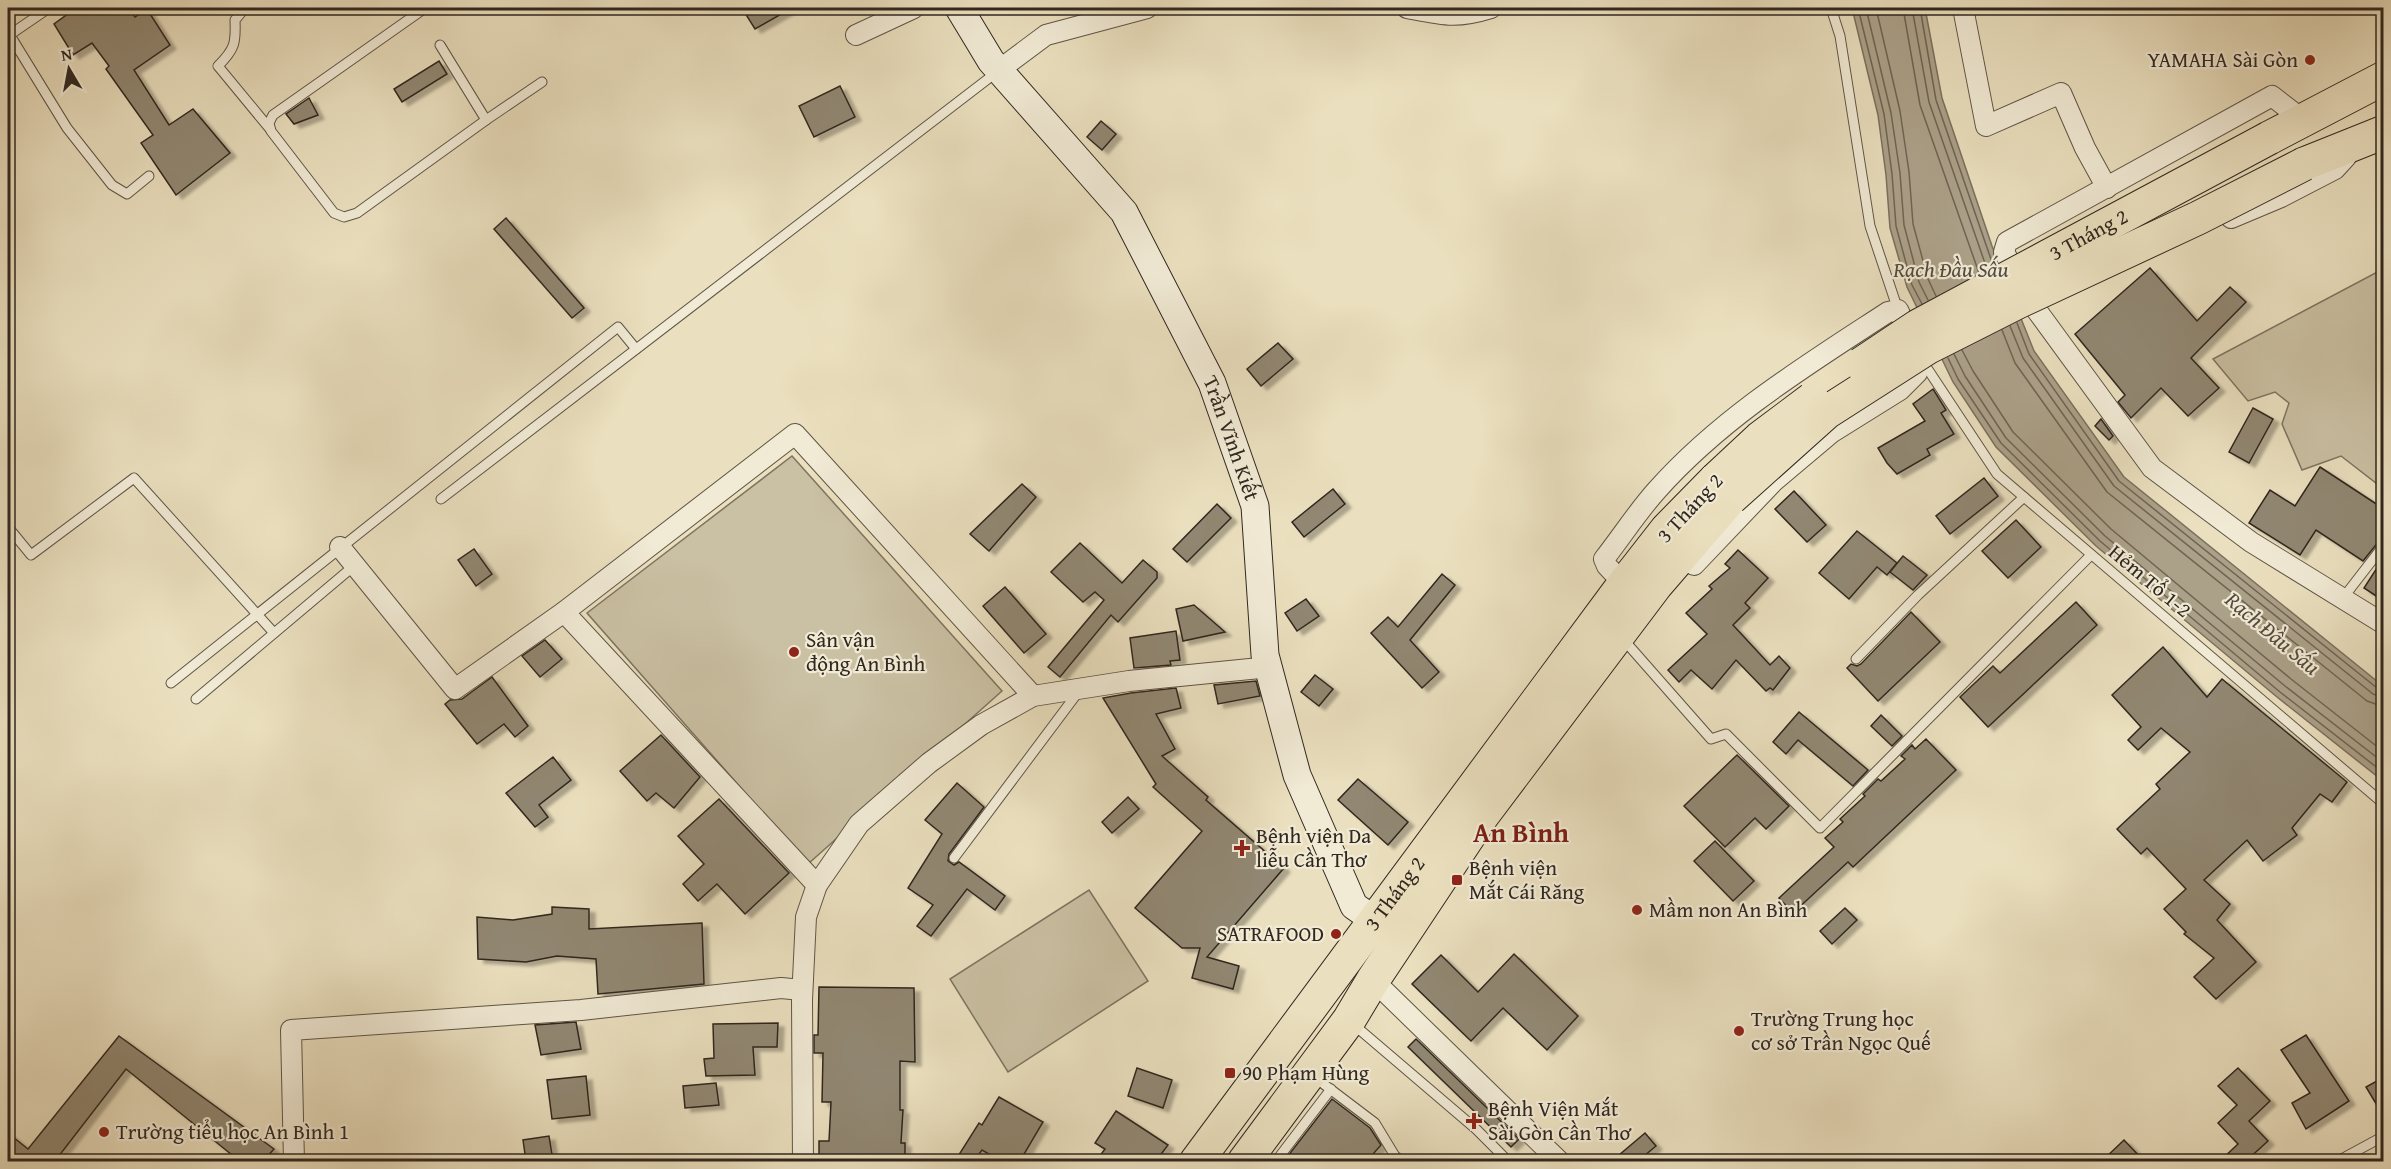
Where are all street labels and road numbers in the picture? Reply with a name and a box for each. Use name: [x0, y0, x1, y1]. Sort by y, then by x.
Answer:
street label: 3 Tháng 2: [2043, 200, 2133, 268]
street label: Trần Vĩnh Kiết: [1196, 370, 1268, 505]
street label: 3 Tháng 2: [1649, 466, 1730, 549]
street label: Hẻm Tổ 1-2: [2102, 537, 2199, 625]
street label: 3 Tháng 2: [1357, 850, 1432, 937]

